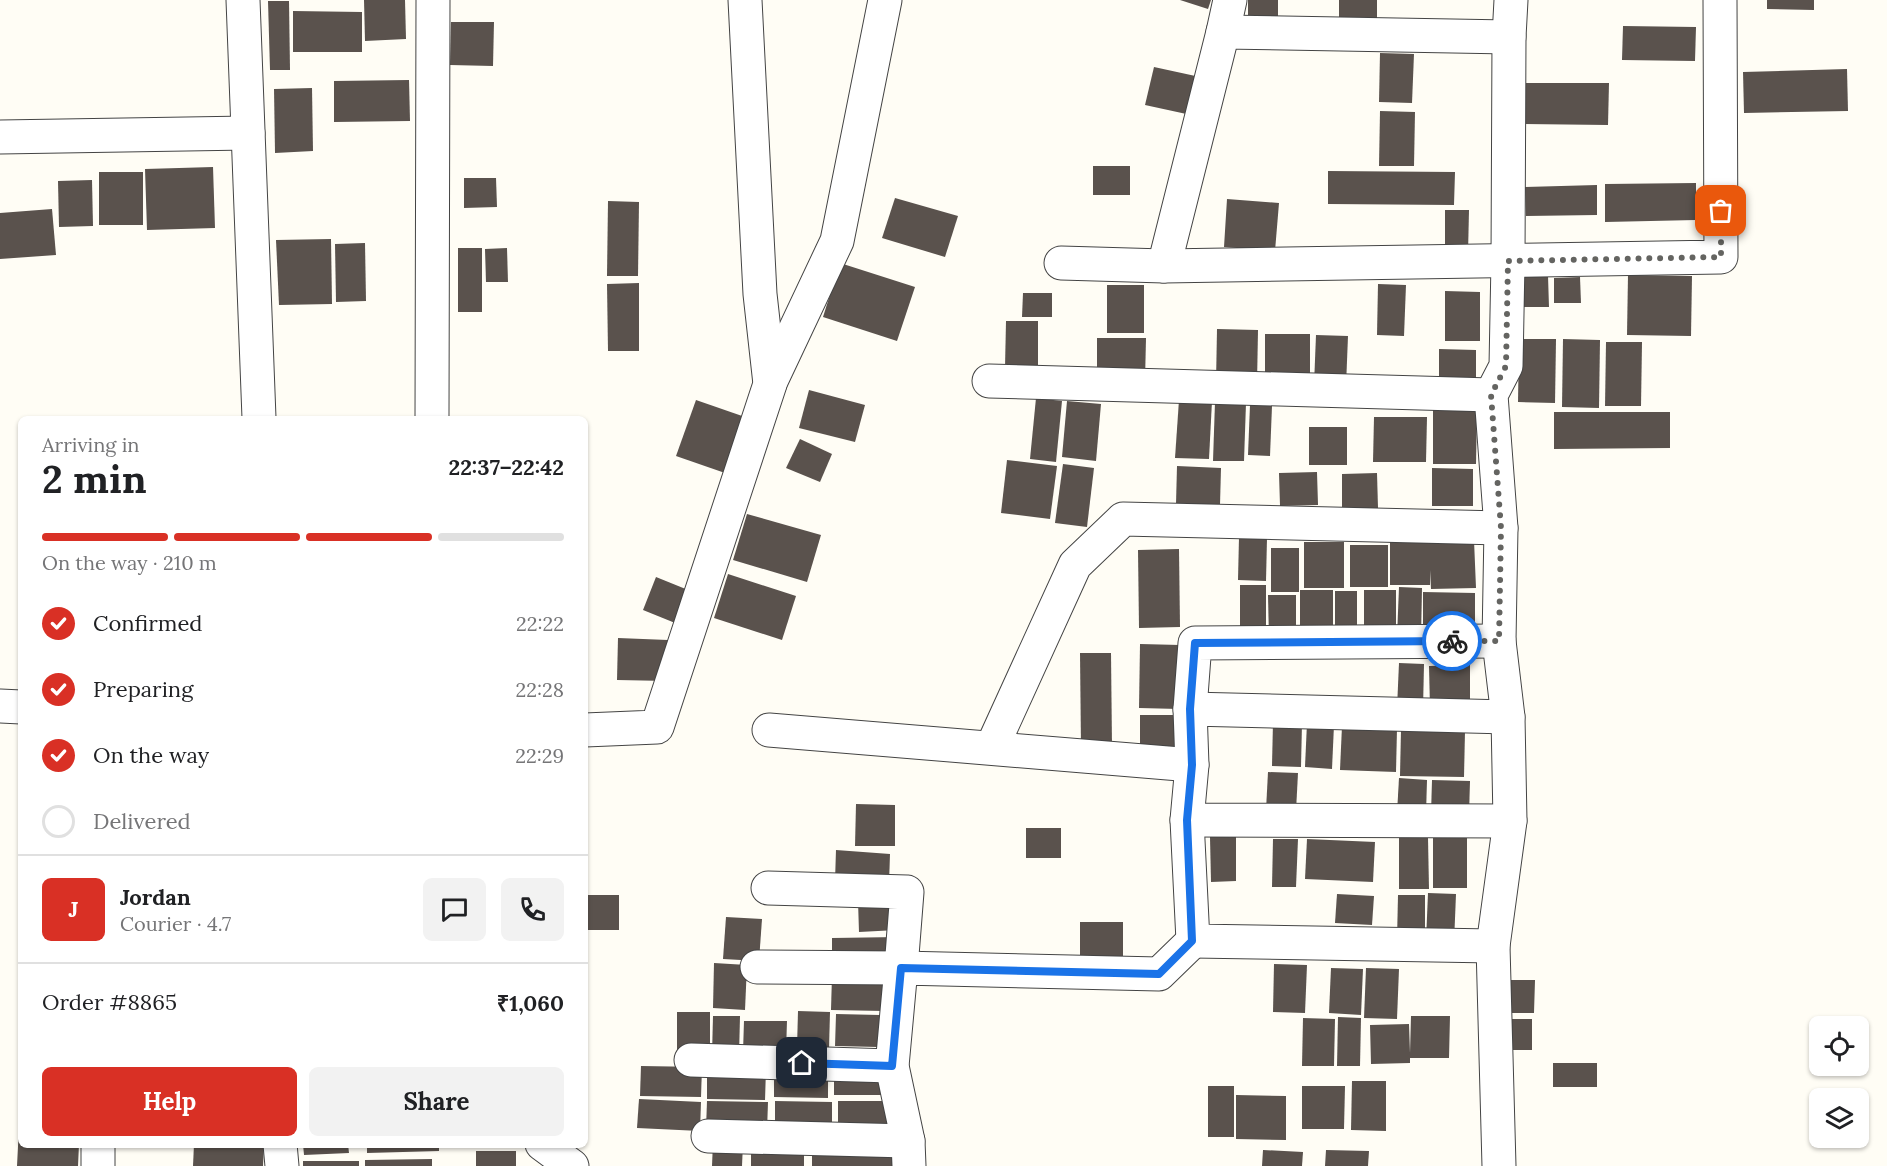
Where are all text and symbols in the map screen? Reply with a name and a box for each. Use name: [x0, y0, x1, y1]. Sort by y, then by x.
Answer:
pin: [1695, 185, 1746, 236]
icon: bag: [1704, 194, 1737, 227]
text: Arriving in: [42, 432, 139, 457]
text: 22:37–22:42: [448, 453, 564, 481]
text: 2 min: [42, 454, 147, 504]
text: On the way · 210 m: [42, 550, 217, 575]
icon: check: [42, 607, 75, 640]
text: Confirmed: [93, 609, 202, 637]
text: 22:22: [516, 611, 564, 636]
courier: [1422, 611, 1482, 671]
icon: bike: [1436, 625, 1469, 658]
icon: check: [42, 673, 75, 706]
text: Preparing: [93, 675, 193, 703]
text: 22:28: [516, 677, 564, 702]
icon: check: [42, 739, 75, 772]
text: On the way: [93, 741, 209, 769]
text: 22:29: [515, 743, 564, 768]
text: Delivered: [93, 807, 191, 835]
button: chat: [423, 878, 486, 941]
button: phone: [501, 878, 564, 941]
text: Jordan: [120, 883, 191, 911]
text: J: [69, 895, 78, 923]
text: Courier · 4.7: [120, 911, 231, 936]
text: Order #8865: [42, 988, 177, 1016]
text: ₹1,060: [497, 989, 564, 1017]
map controls: [1809, 1016, 1869, 1148]
button: locate: [1809, 1016, 1869, 1076]
pin: [776, 1037, 827, 1088]
icon: home: [785, 1046, 818, 1079]
button: Help: [42, 1067, 297, 1136]
button: Share: [309, 1067, 564, 1136]
button: layers: [1809, 1088, 1869, 1148]

